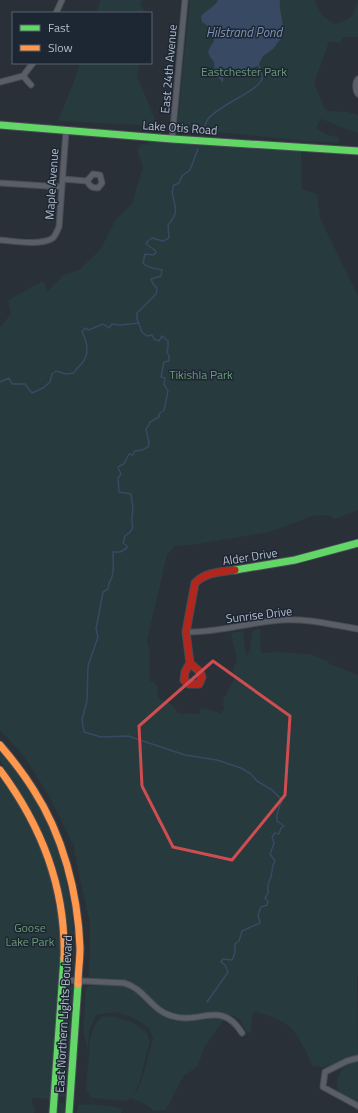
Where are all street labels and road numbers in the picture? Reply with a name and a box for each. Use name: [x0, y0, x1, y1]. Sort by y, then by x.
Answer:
street label: East 24th Avenue: [155, 24, 182, 114]
street label: Lake Otis Road: [142, 115, 218, 140]
street label: Maple Avenue: [40, 148, 63, 220]
street label: Alder Drive: [221, 543, 279, 570]
street label: Sunrise Drive: [225, 601, 293, 628]
street label: East Northern Lights Boulevard: [50, 935, 77, 1093]

